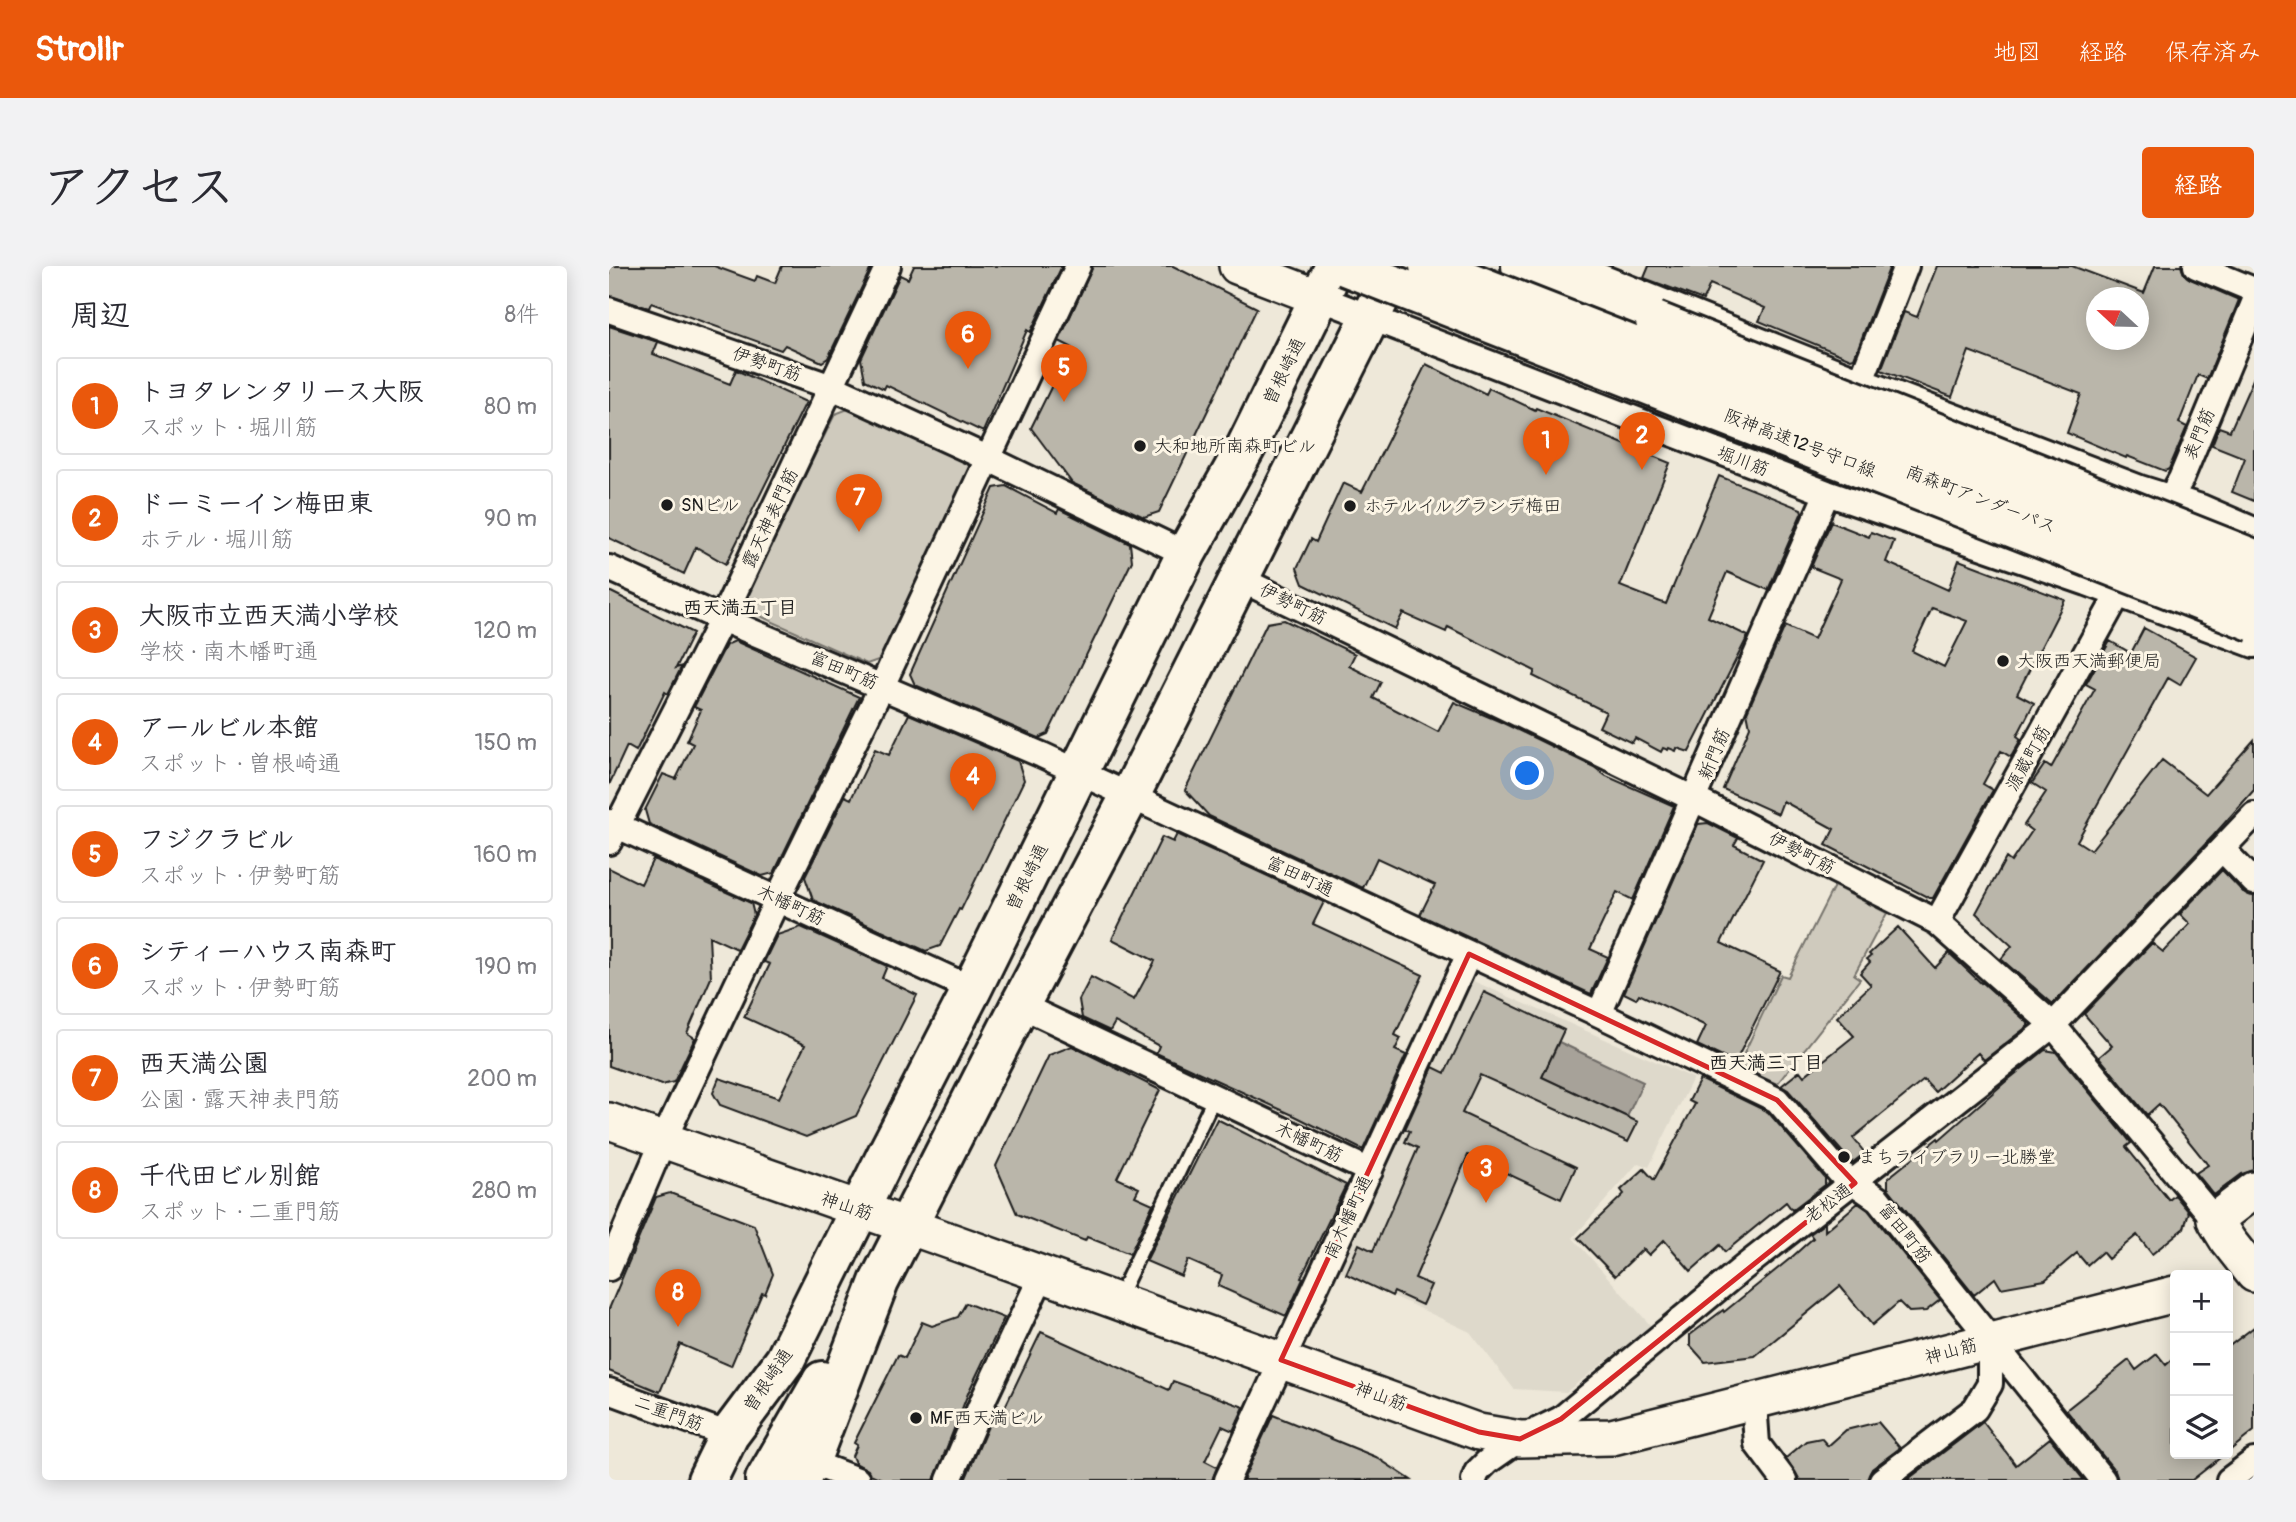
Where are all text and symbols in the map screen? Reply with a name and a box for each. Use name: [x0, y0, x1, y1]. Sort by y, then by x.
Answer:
text: Strollr: [35, 29, 124, 70]
text: 地図: [1993, 38, 2041, 67]
text: 経路: [2079, 38, 2127, 67]
text: 保存済み: [2165, 38, 2261, 67]
button: 経路: [2142, 147, 2254, 218]
text: アクセス: [42, 157, 235, 218]
north arrow: [2086, 287, 2149, 350]
text: 周辺: [70, 297, 130, 334]
text: 8件: [504, 300, 539, 329]
pin: 6: [945, 311, 991, 369]
street label: 曽根崎通: [1258, 334, 1311, 409]
street label: 伊勢町筋: [729, 342, 805, 387]
pin: 5: [1041, 344, 1087, 402]
text: トヨタレンタリース大阪: [139, 376, 423, 408]
text: 1: [91, 392, 100, 421]
text: 80 m: [484, 392, 537, 421]
street label: 阪神高速12号守口線: [1720, 404, 1879, 483]
street label: 表門筋: [2178, 405, 2221, 464]
pin: 2: [1619, 412, 1665, 470]
text: スポット · 堀川筋: [139, 413, 317, 442]
pin: 1: [1523, 417, 1569, 475]
place label: 大和地所南森町ビル: [1154, 435, 1316, 458]
marker: 大和地所南森町ビル: [1132, 438, 1148, 454]
street label: 堀川筋: [1713, 441, 1772, 482]
street label: 南森町アンダーパス: [1902, 460, 2059, 539]
street label: 露天神表門筋: [737, 464, 804, 572]
pin: 7: [836, 474, 882, 532]
text: ドーミーイン梅田東: [139, 488, 373, 520]
place label: SNビル: [681, 494, 739, 517]
place label: ホテルイルグランデ梅田: [1364, 495, 1561, 518]
marker: SNビル: [659, 497, 675, 513]
marker: ホテルイルグランデ梅田: [1342, 498, 1358, 514]
text: 2: [89, 504, 101, 533]
text: 90 m: [484, 504, 537, 533]
text: ホテル · 堀川筋: [139, 525, 294, 554]
street label: 伊勢町筋: [1255, 578, 1330, 631]
district label: 西天満五丁目: [683, 596, 797, 620]
text: 大阪市立西天満小学校: [139, 600, 399, 632]
text: 3: [89, 616, 101, 645]
text: 120 m: [474, 616, 537, 645]
text: 学校 · 南木幡町通: [139, 637, 317, 666]
street label: 富田町筋: [806, 646, 881, 695]
place label: 大阪西天満郵便局: [2017, 650, 2161, 673]
marker: 大阪西天満郵便局: [1995, 653, 2011, 669]
text: アールビル本館: [139, 712, 318, 744]
street label: 源蔵町筋: [2001, 721, 2056, 795]
street label: 新門筋: [1693, 725, 1736, 784]
text: 4: [88, 728, 102, 757]
text: 150 m: [474, 728, 537, 757]
text: スポット · 曽根崎通: [139, 749, 340, 778]
pin: 4: [950, 753, 996, 811]
your location: [1510, 756, 1544, 790]
text: フジクラビル: [139, 824, 294, 856]
street label: 伊勢町筋: [1764, 827, 1839, 880]
text: 5: [89, 840, 101, 869]
text: 160 m: [473, 840, 537, 869]
street label: 曽根崎通: [1001, 840, 1054, 915]
street label: 富田町通: [1262, 851, 1337, 902]
text: スポット · 伊勢町筋: [139, 861, 340, 890]
street label: 木幡町筋: [753, 880, 828, 931]
text: シティーハウス南森町: [139, 936, 396, 968]
text: 6: [88, 952, 102, 981]
text: 190 m: [475, 952, 537, 981]
text: スポット · 伊勢町筋: [139, 973, 340, 1002]
text: 西天満公園: [139, 1048, 269, 1080]
district label: 西天満三丁目: [1709, 1051, 1823, 1075]
text: 7: [89, 1064, 101, 1093]
text: 200 m: [467, 1064, 537, 1093]
text: 公園 · 露天神表門筋: [139, 1085, 340, 1114]
street label: 木幡町筋: [1271, 1117, 1346, 1168]
pin: 3: [1463, 1145, 1509, 1203]
place label: まちライブラリー北勝堂: [1858, 1146, 2055, 1169]
marker: まちライブラリー北勝堂: [1836, 1149, 1852, 1165]
text: 千代田ビル別館: [139, 1160, 320, 1192]
street label: 南木幡町通: [1319, 1172, 1378, 1263]
text: 8: [89, 1176, 101, 1205]
text: 280 m: [471, 1176, 537, 1205]
street label: 老松通: [1800, 1178, 1857, 1229]
street label: 神山筋: [818, 1187, 876, 1226]
text: スポット · 二重門筋: [139, 1197, 340, 1226]
street label: 富田町筋: [1873, 1198, 1936, 1269]
pin: 8: [655, 1269, 701, 1327]
map controls: [2170, 1270, 2233, 1459]
button: +: [2170, 1270, 2233, 1333]
street label: 神山筋: [1922, 1333, 1980, 1370]
button: −: [2170, 1333, 2233, 1396]
street label: 曽根崎通: [739, 1344, 798, 1417]
street label: 神山筋: [1352, 1376, 1410, 1417]
street label: 二重門筋: [631, 1390, 707, 1437]
button: layers: [2170, 1396, 2233, 1459]
place label: MF西天満ビル: [930, 1407, 1043, 1430]
marker: MF西天満ビル: [908, 1410, 924, 1426]

